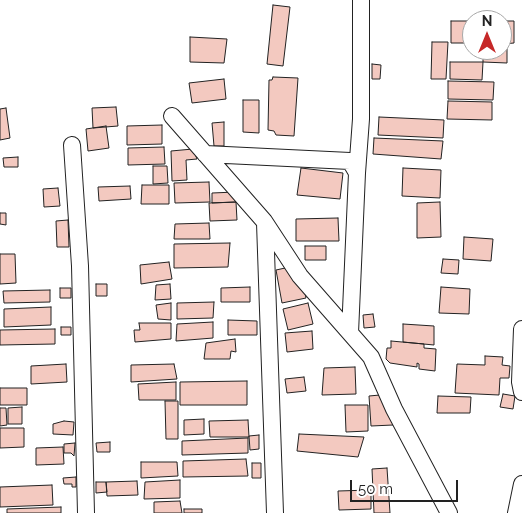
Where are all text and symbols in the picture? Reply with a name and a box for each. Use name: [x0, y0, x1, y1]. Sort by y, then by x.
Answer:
north arrow: [462, 10, 512, 60]
text: N: [482, 13, 492, 29]
scale bar: [352, 470, 460, 502]
text: 50 m: [358, 480, 393, 498]

